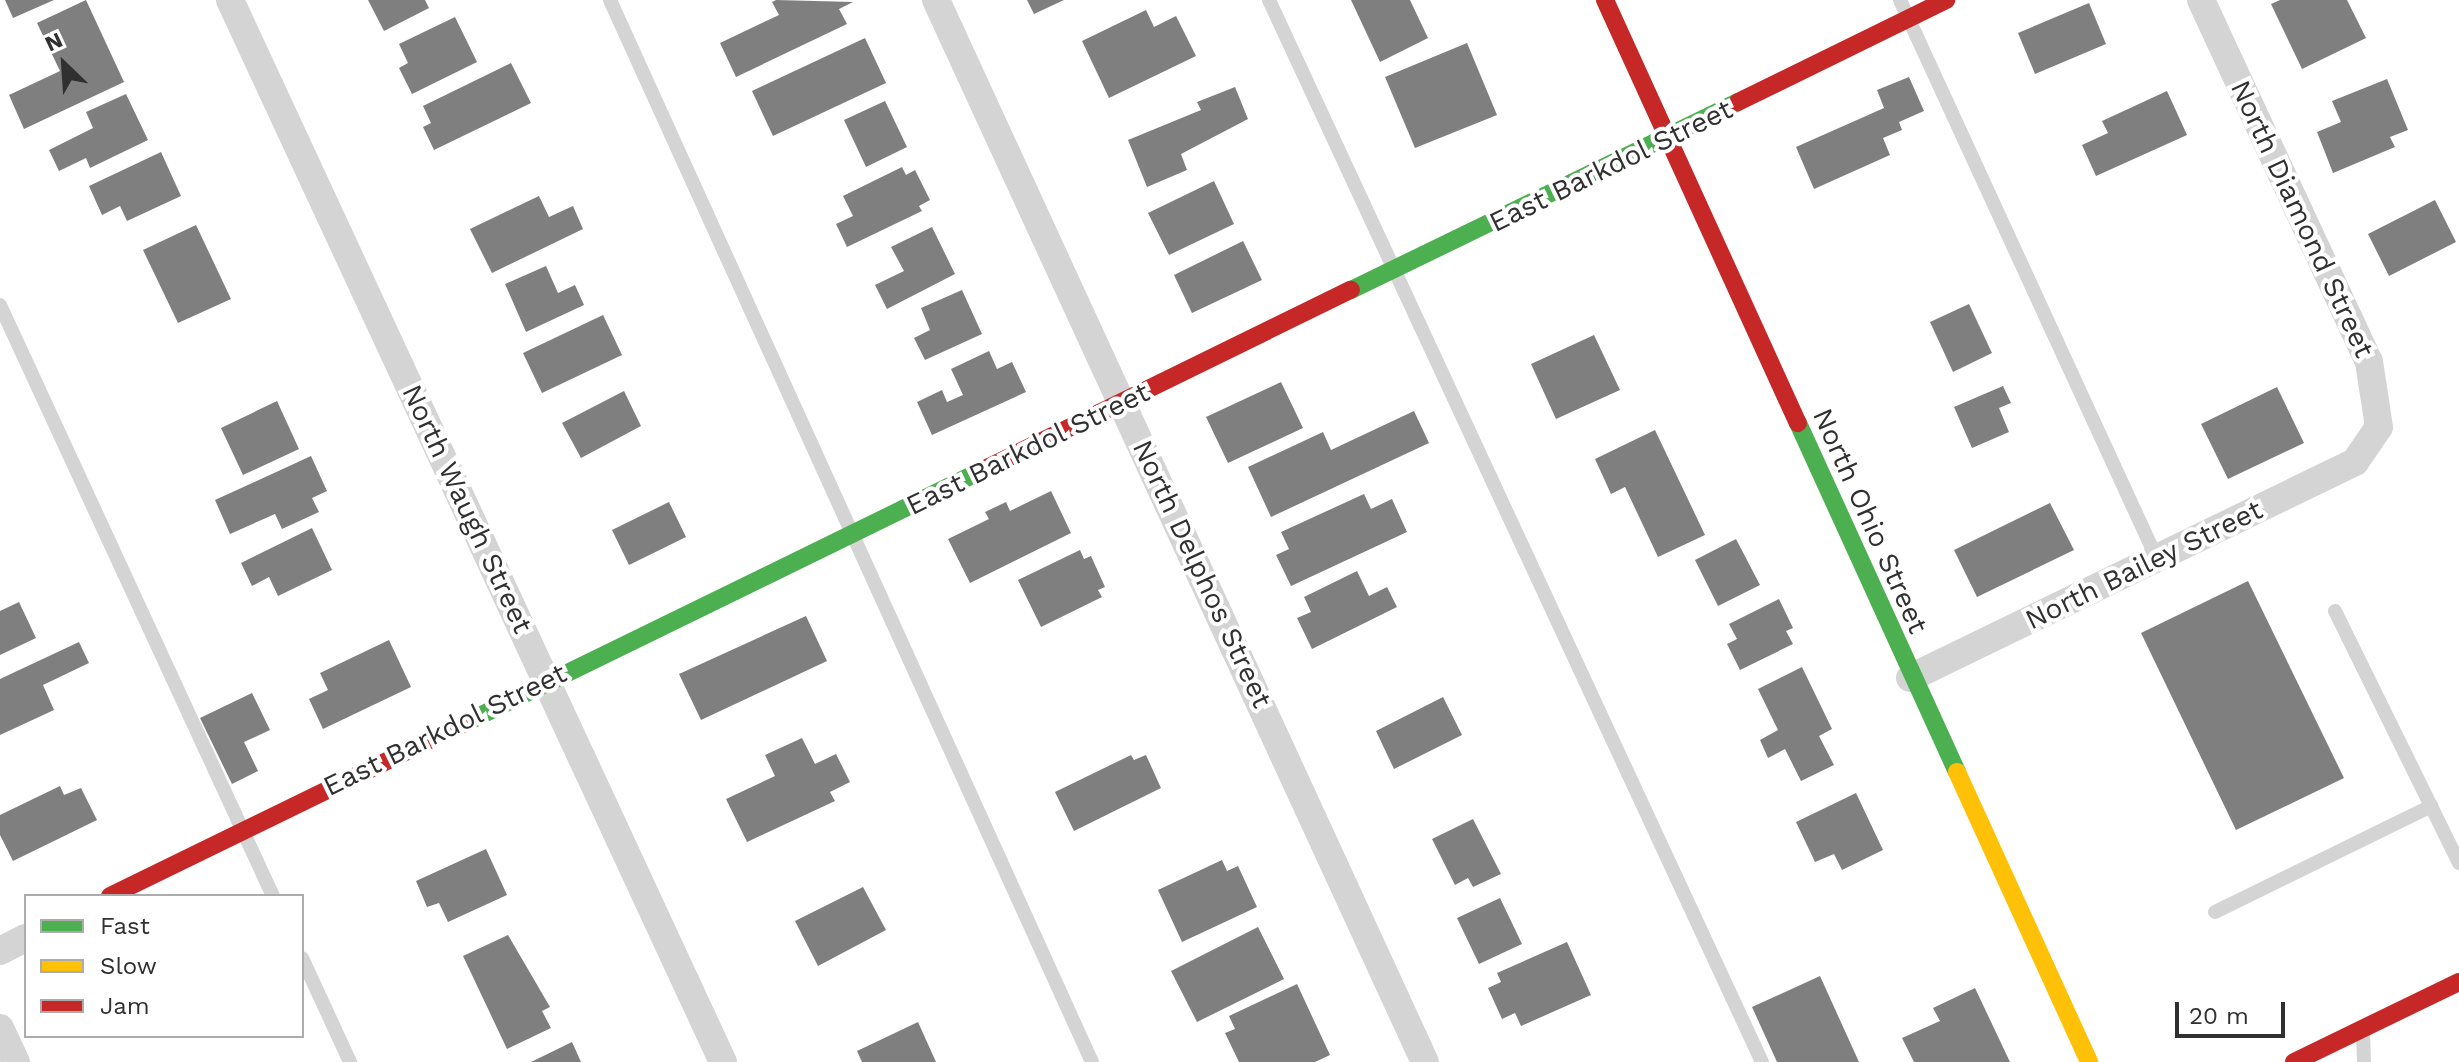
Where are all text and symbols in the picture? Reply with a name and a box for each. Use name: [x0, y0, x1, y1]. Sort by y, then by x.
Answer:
north arrow: [24, 24, 104, 104]
text: N: [41, 27, 66, 57]
street label: North Diamond Street: [2223, 75, 2381, 363]
street label: East Barkdol Street: [1483, 92, 1739, 240]
street label: East Barkdol Street: [900, 375, 1156, 523]
street label: North Waugh Street: [394, 379, 540, 639]
street label: North Ohio Street: [1805, 403, 1935, 639]
street label: North Delphos Street: [1125, 435, 1279, 713]
street label: North Bailey Street: [2020, 493, 2268, 637]
street label: East Barkdol Street: [317, 656, 573, 804]
legend: [24, 894, 304, 1038]
text: Fast: [100, 912, 150, 940]
text: Slow: [100, 952, 157, 980]
scale bar: [2179, 986, 2289, 1036]
text: Jam: [100, 992, 150, 1020]
text: 20 m: [2189, 1002, 2249, 1030]

